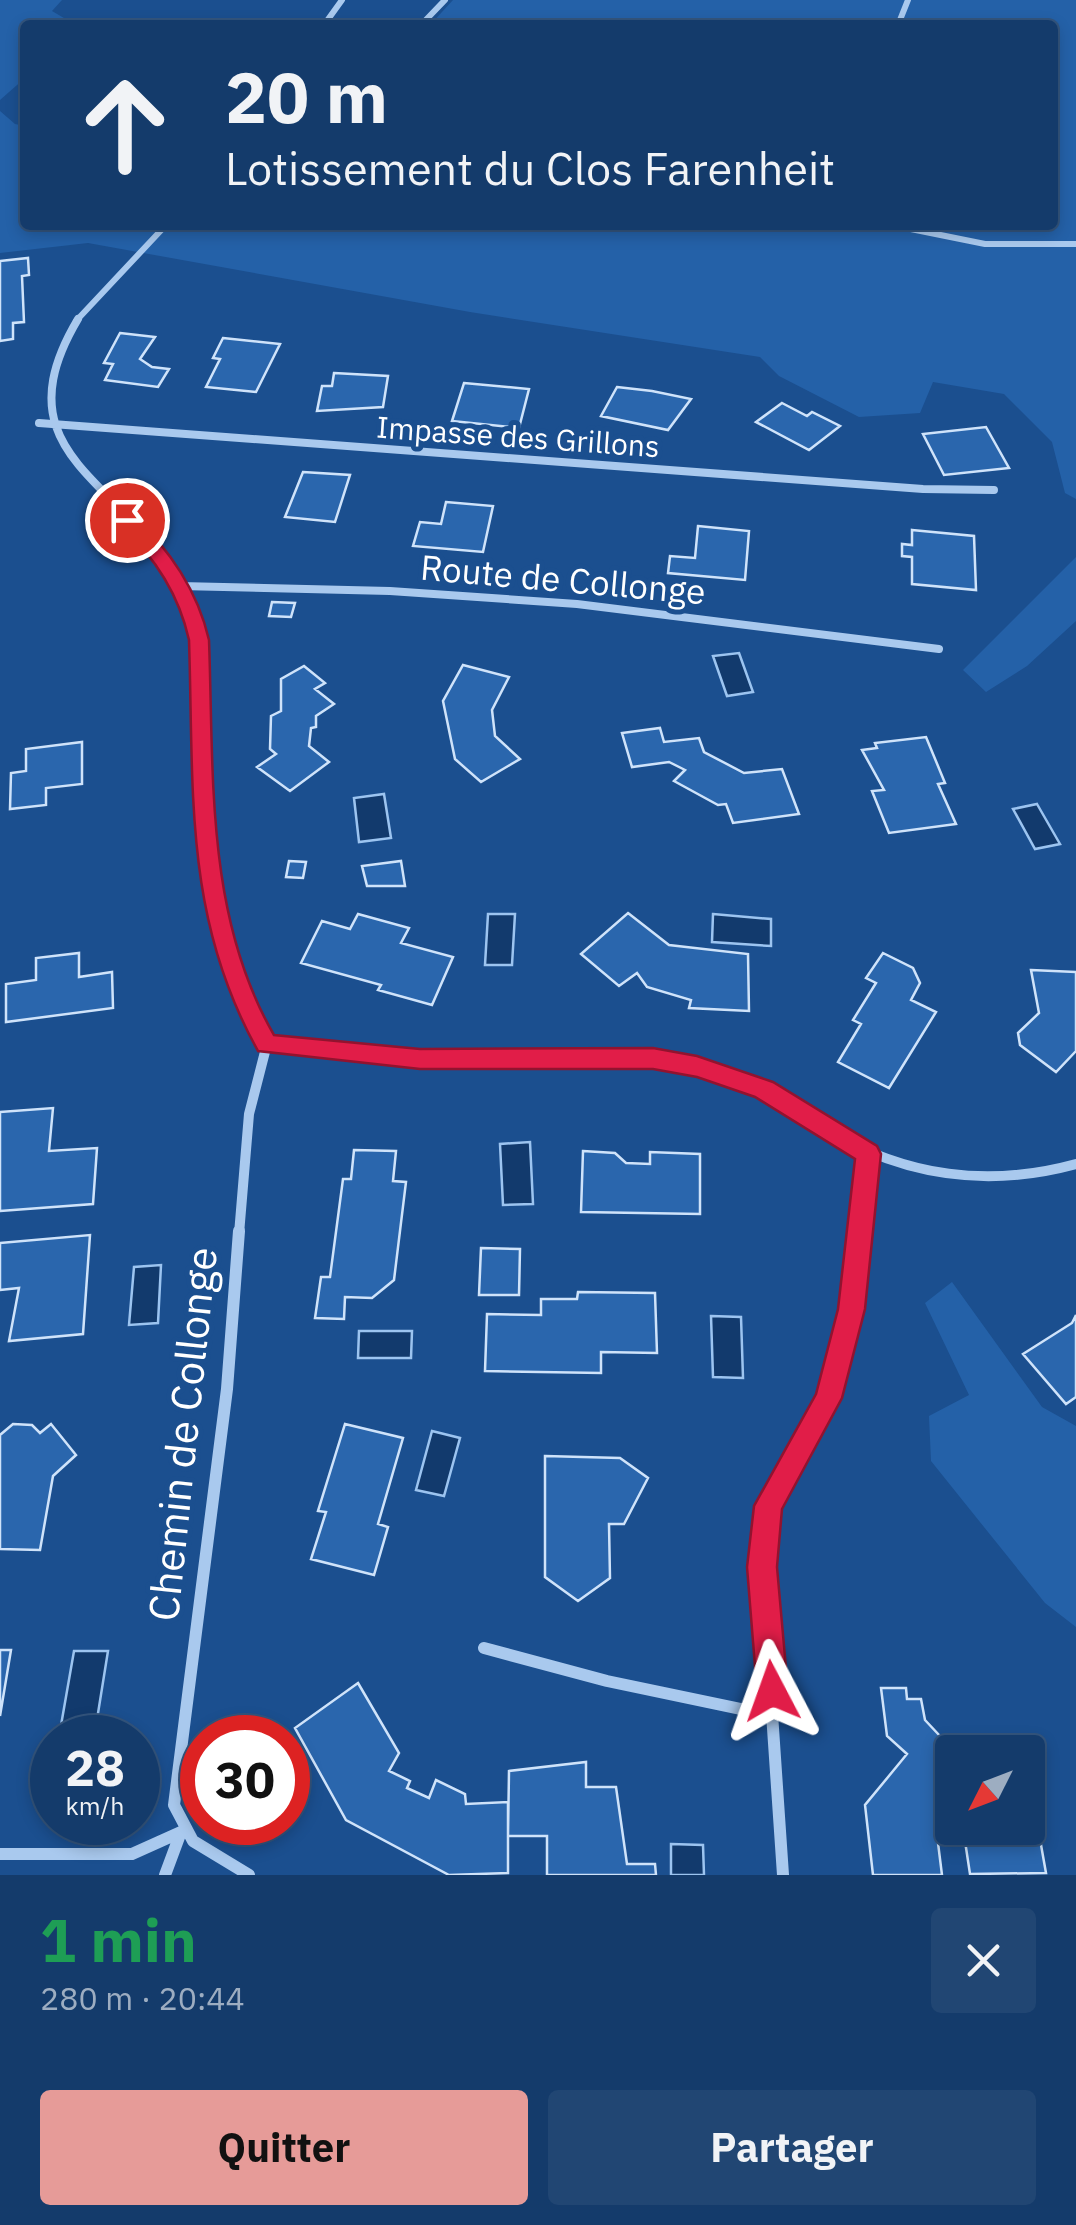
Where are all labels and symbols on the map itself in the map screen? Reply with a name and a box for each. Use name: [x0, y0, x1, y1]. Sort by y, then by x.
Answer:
street label: Impasse des Grillons: [375, 407, 661, 465]
pin: [85, 478, 170, 563]
street label: Route de Collonge: [419, 544, 707, 614]
street label: Chemin de Collonge: [135, 1244, 229, 1624]
position arrow: [720, 1639, 824, 1743]
speed limit sign: 30: [180, 1715, 310, 1845]
north arrow: [935, 1735, 1045, 1845]

